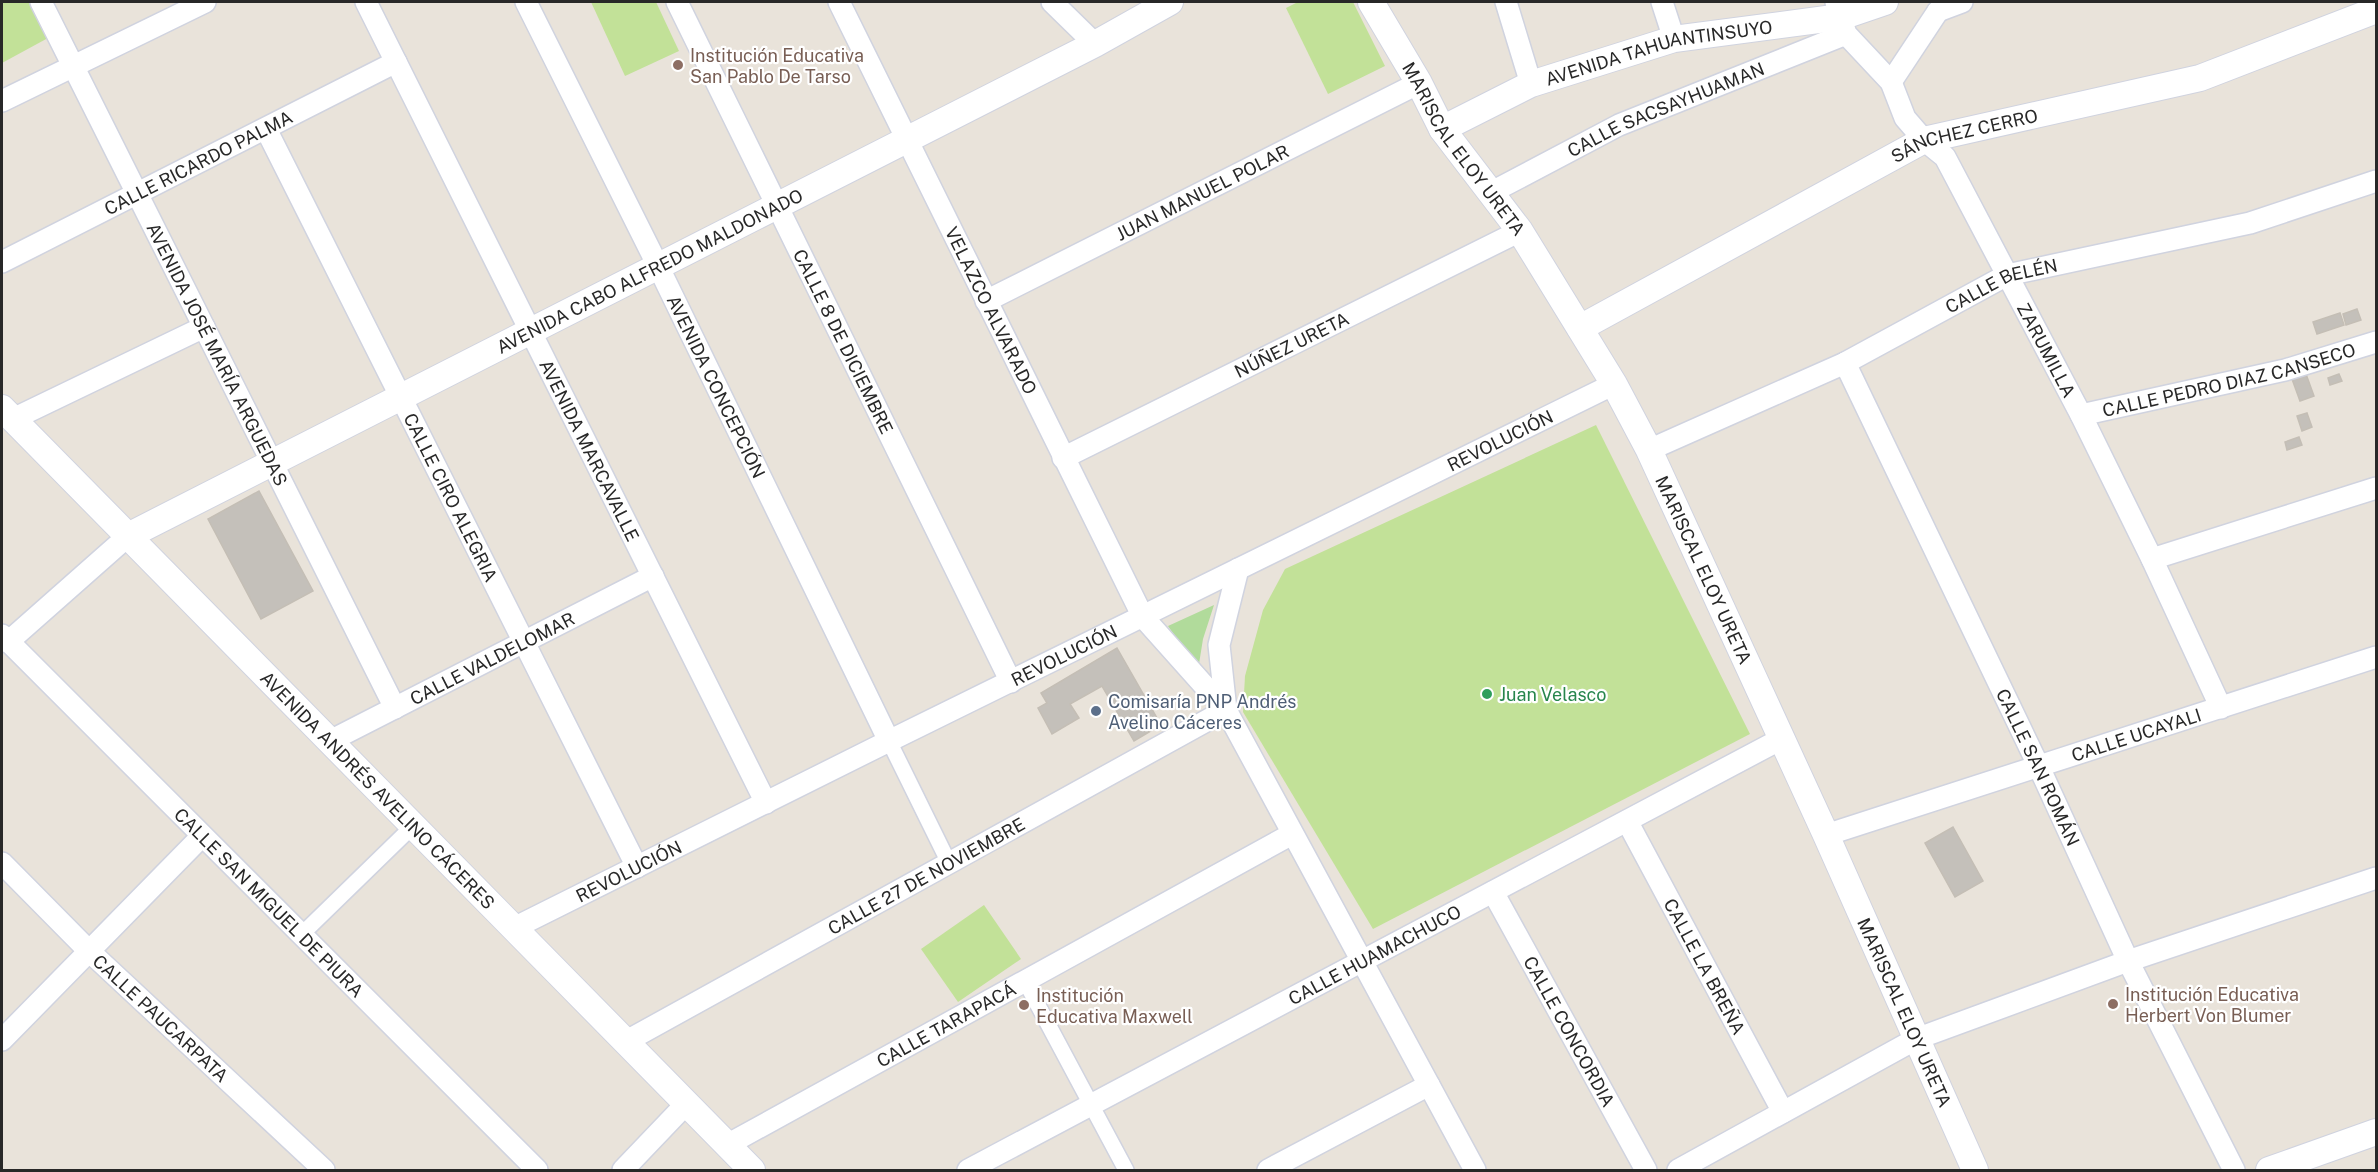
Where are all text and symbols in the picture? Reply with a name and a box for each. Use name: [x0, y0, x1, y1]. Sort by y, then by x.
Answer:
street label: AVENIDA TAHUANTINSUYO: [1543, 16, 1774, 89]
place label: Institución Educativa San Pablo De Tarso: [690, 45, 864, 87]
street label: CALLE SACSAYHUAMAN: [1564, 57, 1767, 161]
marker: Institución Educativa San Pablo De Tarso: [671, 58, 685, 72]
street label: MARISCAL ELOY URETA: [1398, 58, 1530, 240]
street label: SÁNCHEZ CERRO: [1887, 104, 2040, 167]
street label: CALLE RICARDO PALMA: [101, 106, 296, 219]
street label: JUAN MANUEL POLAR: [1112, 140, 1292, 245]
street label: AVENIDA CABO ALFREDO MALDONADO: [493, 184, 806, 357]
street label: AVENIDA JOSÉ MARÍA ARGUEDAS: [143, 219, 292, 489]
street label: VELAZCO ALVARADO: [941, 223, 1042, 398]
street label: CALLE 8 DE DICIEMBRE: [789, 245, 898, 437]
street label: CALLE BELÉN: [1941, 254, 2059, 317]
street label: AVENIDA CONCEPCIÓN: [663, 292, 770, 481]
street label: ZARUMILLA: [2013, 299, 2080, 401]
street label: NÚÑEZ URETA: [1231, 307, 1352, 382]
street label: CALLE PEDRO DIAZ CANSECO: [2100, 339, 2358, 420]
street label: AVENIDA MARCAVALLE: [536, 356, 644, 545]
street label: REVOLUCIÓN: [1444, 405, 1556, 475]
street label: CALLE CIRO ALEGRIA: [400, 409, 502, 585]
street label: MARISCAL ELOY URETA: [1652, 472, 1756, 667]
street label: CALLE VALDELOMAR: [406, 607, 578, 709]
street label: REVOLUCIÓN: [1008, 620, 1120, 690]
street label: AVENIDA ANDRÉS AVELINO CÁCERES: [257, 667, 499, 913]
place label: Juan Velasco: [1499, 684, 1606, 705]
street label: CALLE SAN ROMÁN: [1992, 685, 2084, 849]
marker: Juan Velasco: [1480, 687, 1494, 701]
place label: Comisaría PNP Andrés Avelino Cáceres: [1108, 691, 1296, 733]
marker: Comisaría PNP Andrés Avelino Cáceres: [1089, 704, 1103, 718]
street label: CALLE UCAYALI: [2069, 704, 2204, 765]
street label: CALLE SAN MIGUEL DE PIURA: [170, 803, 368, 1001]
street label: CALLE 27 DE NOVIEMBRE: [824, 813, 1028, 938]
street label: REVOLUCIÓN: [572, 836, 685, 906]
street label: CALLE LA BREÑA: [1660, 895, 1750, 1038]
street label: CALLE HUAMACHUCO: [1285, 900, 1464, 1009]
street label: MARISCAL ELOY URETA: [1854, 914, 1956, 1110]
street label: CALLE PAUCARPATA: [89, 950, 233, 1086]
street label: CALLE CONCORDIA: [1520, 952, 1620, 1110]
street label: CALLE TARAPACÁ: [873, 977, 1019, 1071]
place label: Institución Educativa Herbert Von Blumer: [2125, 984, 2299, 1026]
place label: Institución Educativa Maxwell: [1036, 985, 1193, 1027]
marker: Institución Educativa Herbert Von Blumer: [2106, 997, 2120, 1011]
marker: Institución Educativa Maxwell: [1017, 998, 1031, 1012]

